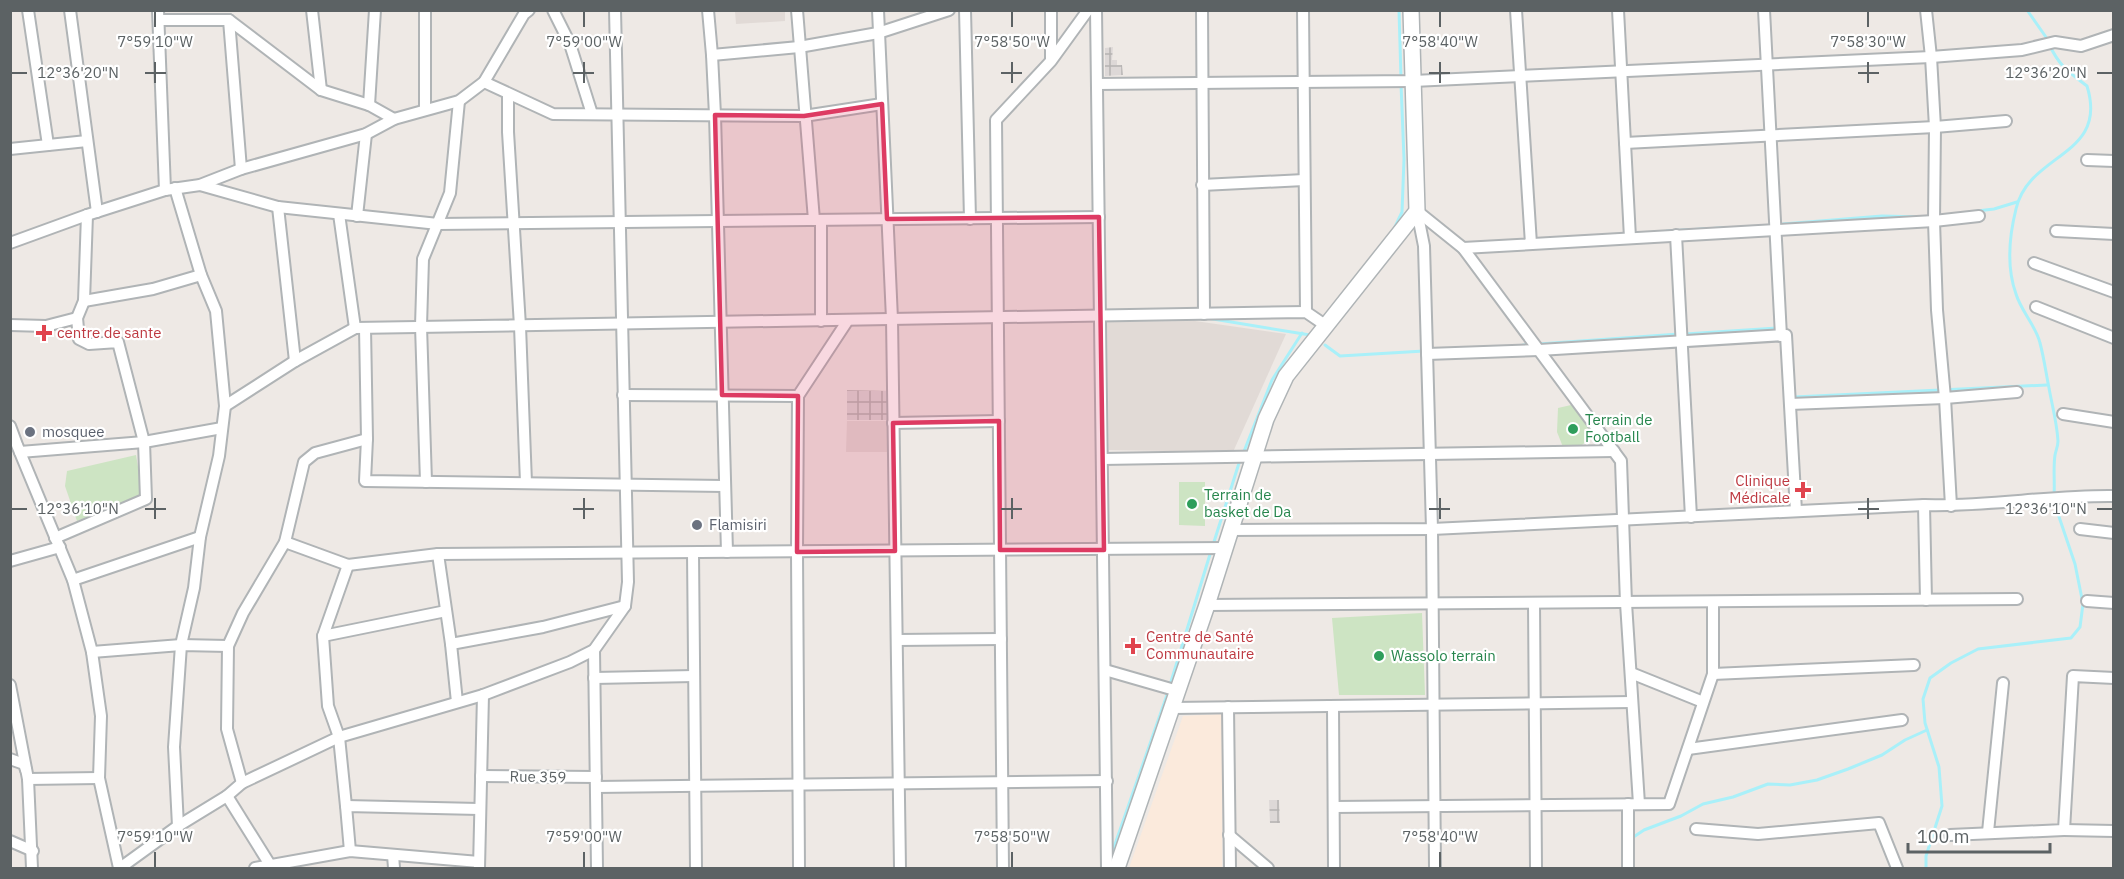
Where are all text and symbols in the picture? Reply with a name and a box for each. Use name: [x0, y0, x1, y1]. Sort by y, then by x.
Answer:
text: 7°59'10"W: [117, 32, 193, 51]
text: 7°59'00"W: [546, 32, 622, 51]
text: 7°58'50"W: [974, 32, 1050, 51]
text: 7°58'40"W: [1402, 32, 1478, 51]
text: 7°58'30"W: [1830, 32, 1906, 51]
text: 12°36'20"N: [37, 63, 119, 82]
text: 12°36'20"N: [2005, 63, 2087, 82]
place label: centre de sante: [57, 323, 161, 342]
marker: centre de sante: [35, 324, 53, 342]
place label: Terrain de Football: [1585, 410, 1653, 446]
place label: mosquee: [42, 422, 105, 441]
marker: Terrain de Football: [1566, 422, 1580, 436]
marker: mosquee: [23, 425, 37, 439]
place label: Clinique Médicale: [1729, 471, 1790, 507]
marker: Clinique Médicale: [1794, 481, 1812, 499]
place label: Terrain de basket de Da: [1204, 485, 1291, 521]
marker: Terrain de basket de Da: [1185, 497, 1199, 511]
text: 12°36'10"N: [37, 499, 119, 518]
text: 12°36'10"N: [2005, 499, 2087, 518]
place label: Flamisiri: [709, 515, 767, 534]
marker: Flamisiri: [690, 518, 704, 532]
place label: Centre de Santé Communautaire: [1146, 627, 1254, 663]
marker: Centre de Santé Communautaire: [1124, 637, 1142, 655]
place label: Wassolo terrain: [1391, 646, 1496, 665]
marker: Wassolo terrain: [1372, 649, 1386, 663]
street label: Rue 359: [509, 767, 567, 786]
scale bar: [1908, 816, 2050, 854]
text: 100 m: [1917, 825, 1969, 848]
text: 7°59'10"W: [117, 827, 193, 846]
text: 7°59'00"W: [546, 827, 622, 846]
text: 7°58'50"W: [974, 827, 1050, 846]
text: 7°58'40"W: [1402, 827, 1478, 846]

